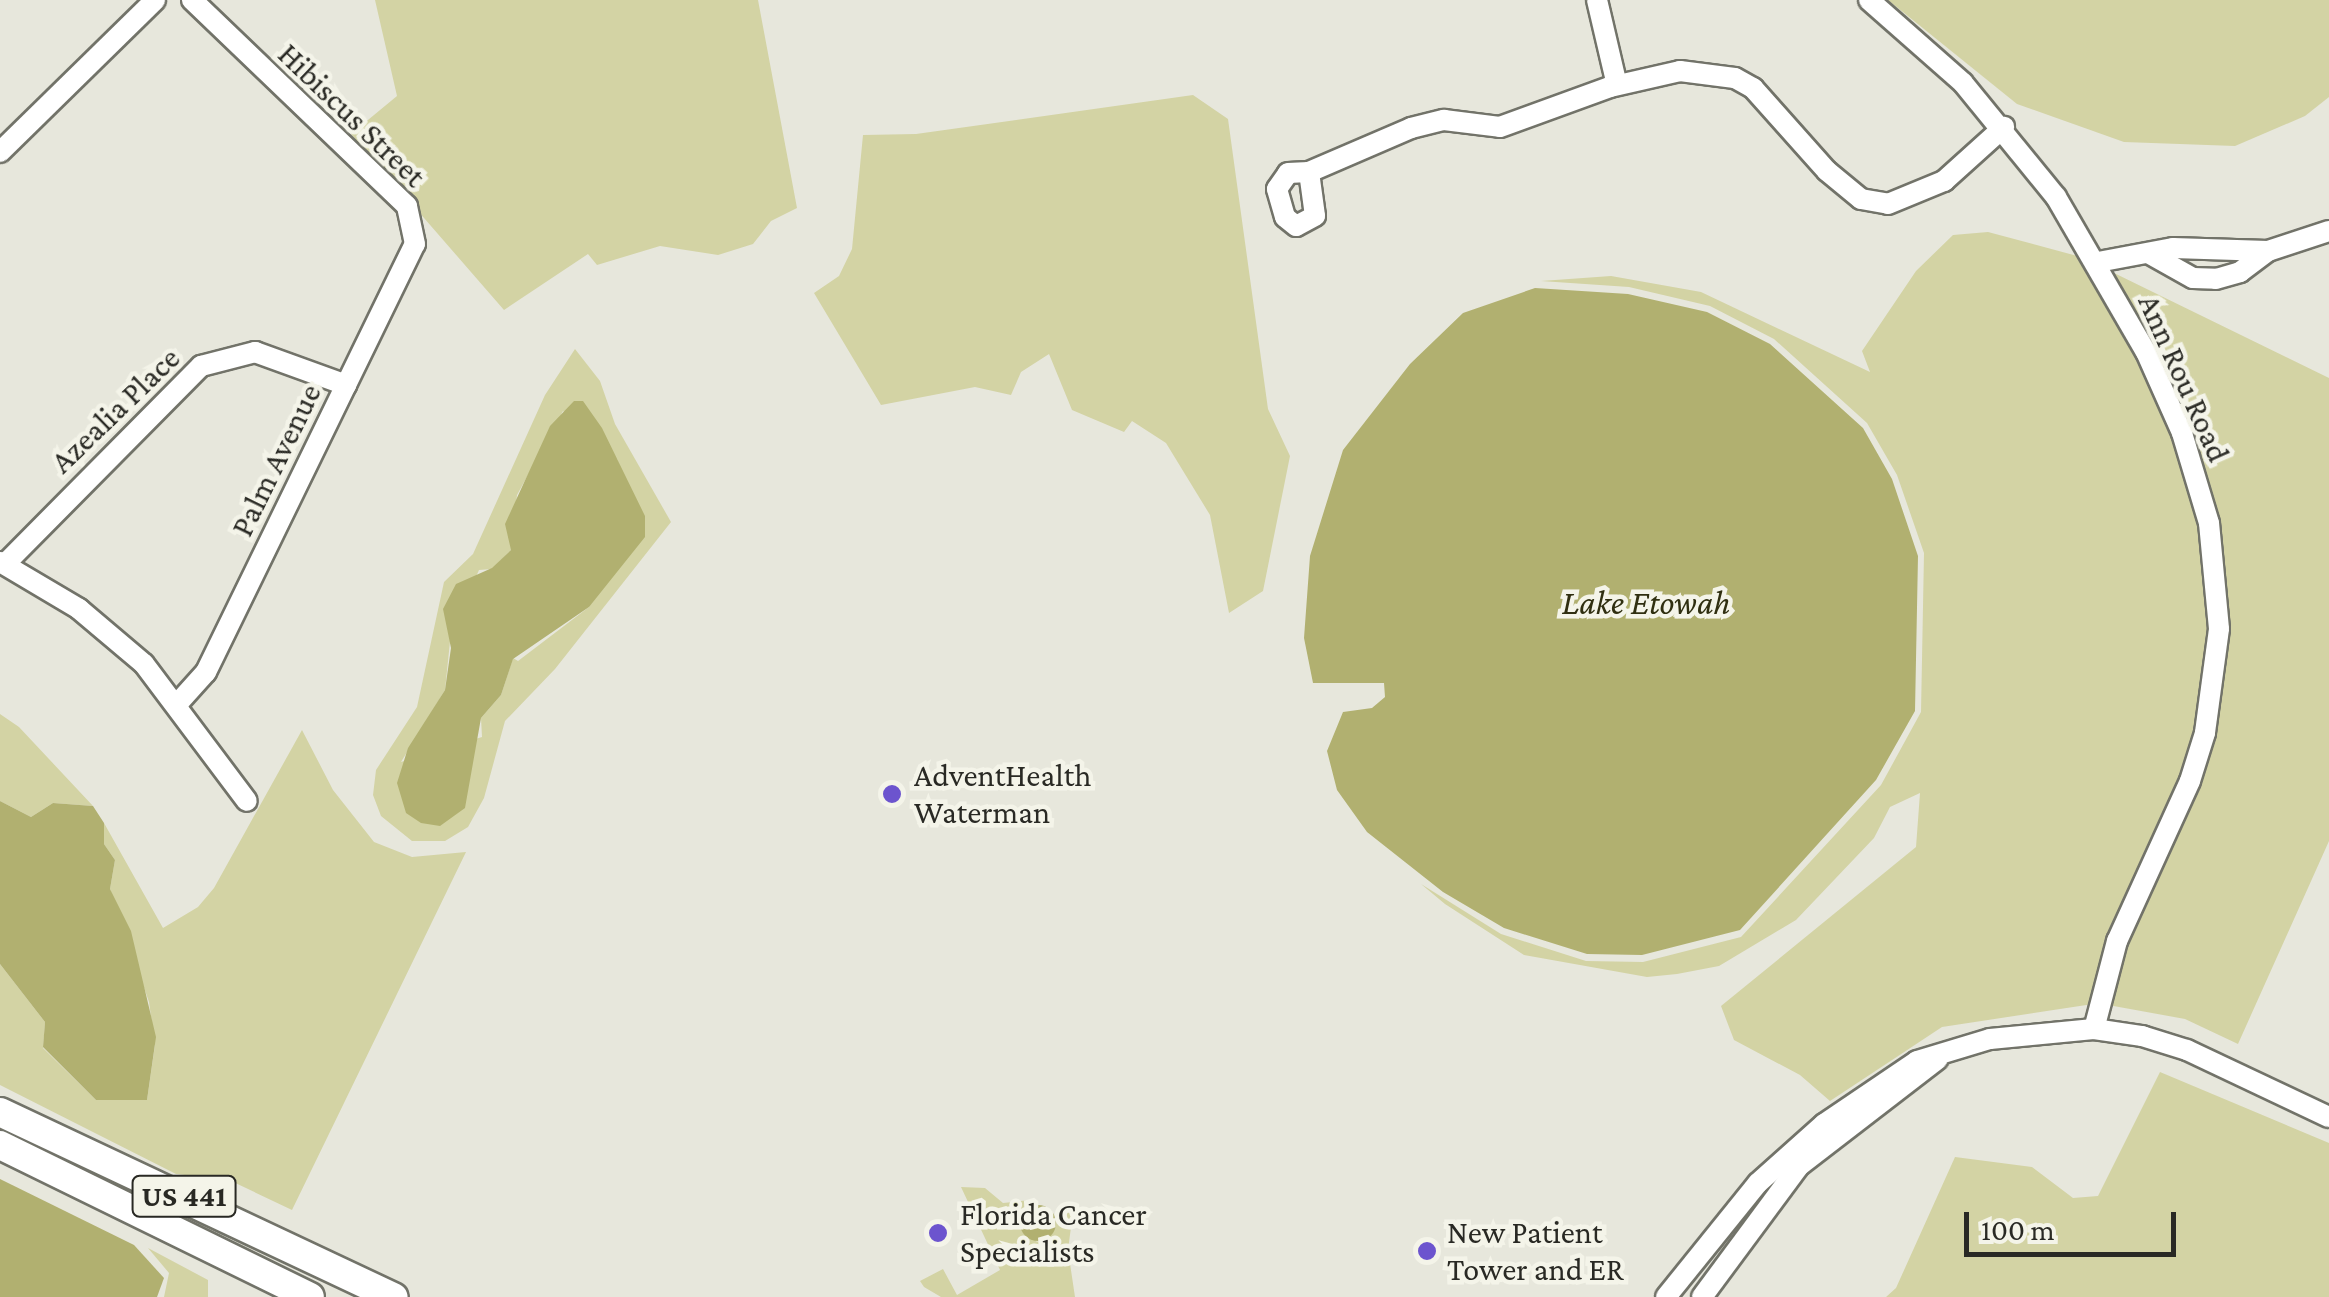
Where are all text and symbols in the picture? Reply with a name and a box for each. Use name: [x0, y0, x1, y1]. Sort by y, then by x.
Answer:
street label: Hibiscus Street: [270, 35, 434, 195]
street label: Ann Rou Road: [2130, 288, 2238, 468]
street label: Azealia Place: [42, 339, 188, 481]
street label: Palm Avenue: [223, 378, 329, 542]
water label: Lake Etowah: [1562, 582, 1730, 624]
place label: AdventHealth Waterman: [914, 757, 1091, 832]
marker: AdventHealth Waterman: [879, 781, 905, 807]
road number: US 441: [132, 1171, 236, 1221]
scale bar: [1969, 1192, 2182, 1254]
place label: Florida Cancer Specialists: [960, 1196, 1147, 1271]
text: 100 m: [1981, 1213, 2055, 1246]
place label: New Patient Tower and ER: [1447, 1214, 1624, 1289]
marker: Florida Cancer Specialists: [925, 1220, 951, 1246]
marker: New Patient Tower and ER: [1416, 1240, 1438, 1262]

